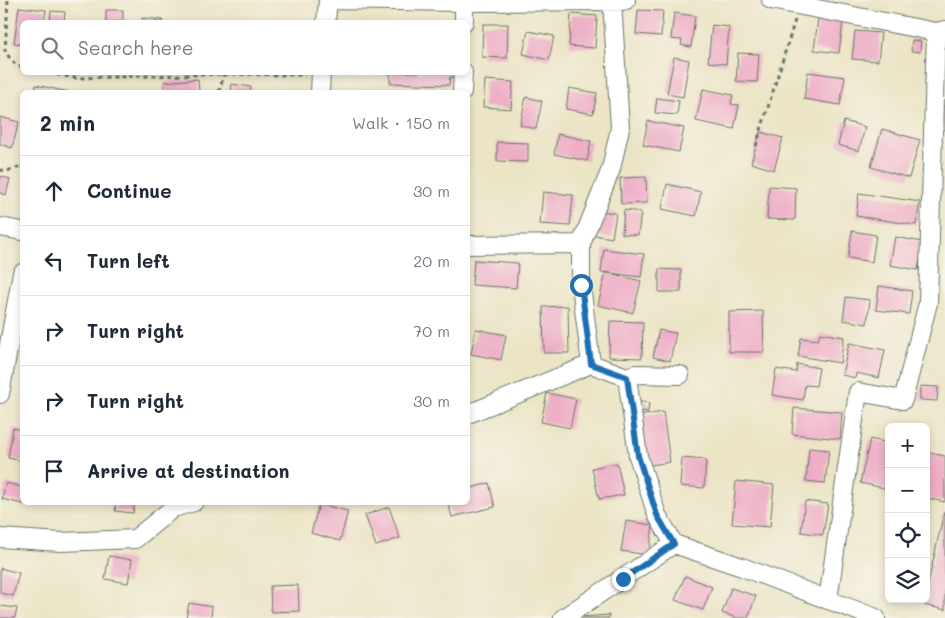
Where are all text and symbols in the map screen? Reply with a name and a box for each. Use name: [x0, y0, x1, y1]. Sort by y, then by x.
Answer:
search box: [20, 20, 470, 75]
icon: search: [38, 34, 66, 62]
text: Search here: [78, 35, 194, 60]
text: 2 min: [40, 109, 95, 136]
text: Walk · 150 m: [352, 112, 450, 133]
icon: ahead: [40, 177, 68, 205]
text: Continue: [87, 178, 172, 203]
text: 30 m: [413, 180, 450, 201]
icon: left: [40, 247, 68, 275]
text: Turn left: [87, 248, 170, 273]
text: 20 m: [413, 250, 450, 271]
route start: [570, 274, 593, 297]
icon: right: [40, 317, 68, 345]
text: Turn right: [87, 318, 184, 343]
text: 70 m: [413, 320, 450, 341]
icon: right: [40, 387, 68, 415]
text: Turn right: [87, 388, 184, 413]
text: 30 m: [413, 390, 450, 411]
map controls: [885, 423, 930, 603]
button: +: [885, 423, 930, 468]
icon: arrive: [40, 457, 68, 485]
text: Arrive at destination: [87, 458, 290, 483]
button: −: [885, 468, 930, 513]
button: locate: [885, 513, 930, 558]
button: layers: [885, 558, 930, 603]
route end: [612, 568, 635, 591]

